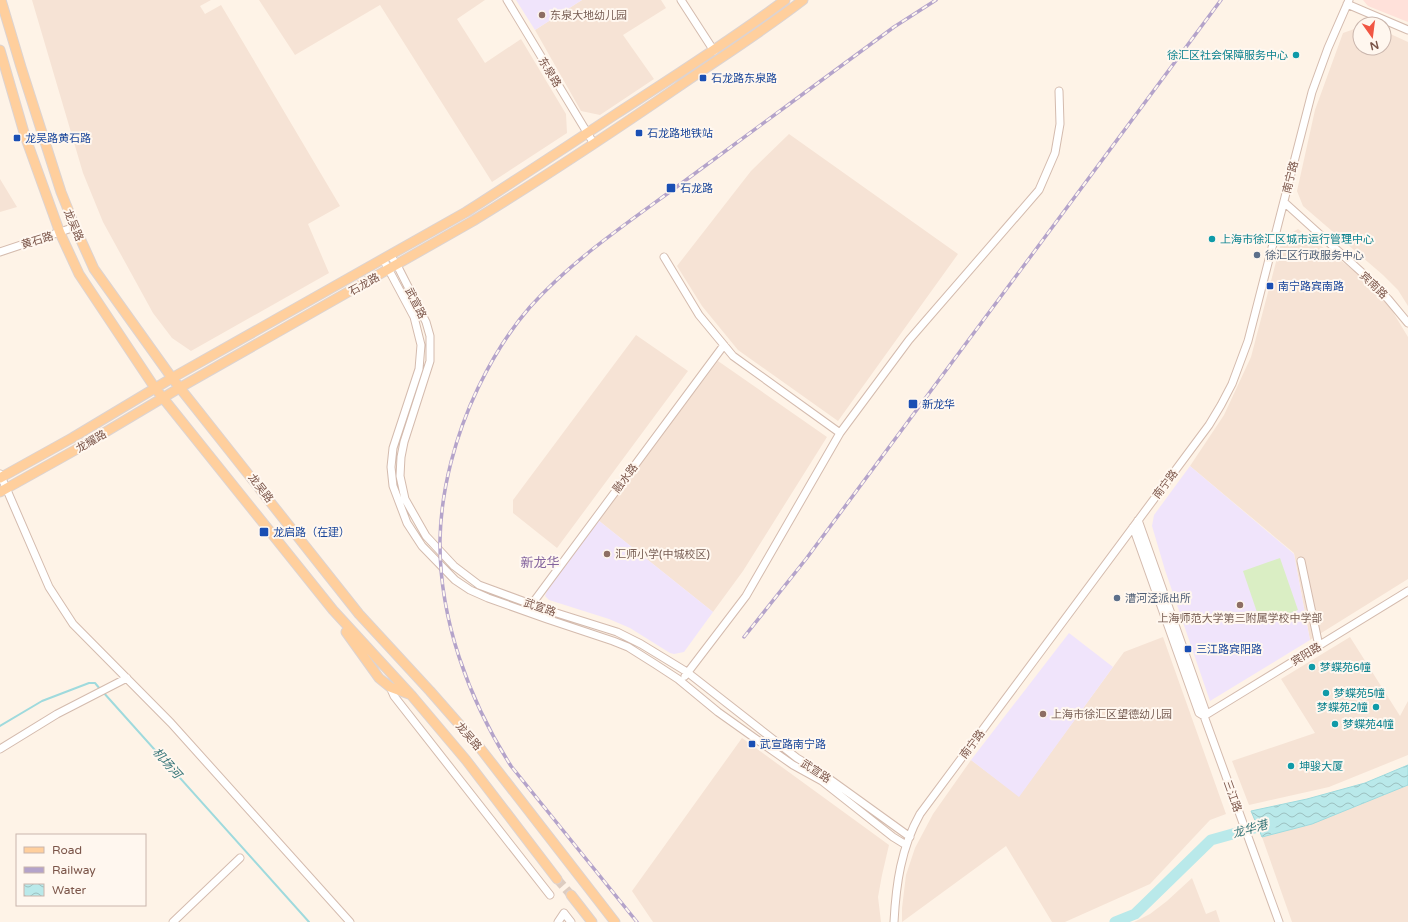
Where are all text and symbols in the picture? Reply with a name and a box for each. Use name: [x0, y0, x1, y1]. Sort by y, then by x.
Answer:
place label: 东泉大地幼儿园: [550, 9, 627, 22]
marker: 东泉大地幼儿园: [537, 10, 547, 20]
north arrow: [1352, 16, 1392, 56]
text: N: [1368, 38, 1380, 53]
place label: 徐汇区社会保障服务中心: [1167, 49, 1288, 62]
marker: 徐汇区社会保障服务中心: [1291, 50, 1301, 60]
street label: 东泉路: [536, 55, 564, 90]
place label: 石龙路东泉路: [711, 72, 777, 85]
marker: 石龙路东泉路: [698, 73, 708, 83]
place label: 石龙路地铁站: [647, 127, 713, 140]
marker: 石龙路地铁站: [634, 128, 644, 138]
place label: 龙吴路黄石路: [25, 132, 91, 145]
marker: 龙吴路黄石路: [12, 133, 22, 143]
street label: 南宁路: [1280, 160, 1301, 195]
marker: 石龙路: [665, 182, 677, 194]
place label: 石龙路: [680, 182, 713, 195]
street label: 龙吴路: [61, 207, 86, 243]
street label: 黄石路: [19, 229, 55, 252]
place label: 上海市徐汇区城市运行管理中心: [1220, 233, 1374, 246]
marker: 上海市徐汇区城市运行管理中心: [1207, 234, 1217, 244]
place label: 徐汇区行政服务中心: [1265, 249, 1364, 262]
marker: 徐汇区行政服务中心: [1252, 250, 1262, 260]
street label: 宾南路: [1357, 269, 1390, 301]
street label: 石龙路: [347, 271, 382, 298]
place label: 南宁路宾南路: [1278, 280, 1344, 293]
marker: 南宁路宾南路: [1265, 281, 1275, 291]
street label: 武宣路: [402, 286, 429, 321]
marker: 新龙华: [907, 398, 919, 410]
place label: 新龙华: [922, 398, 955, 411]
street label: 龙耀路: [74, 428, 109, 455]
street label: 融水路: [610, 461, 641, 495]
street label: 南宁路: [1150, 467, 1181, 501]
street label: 龙吴路: [245, 471, 276, 505]
marker: 龙启路（在建）: [258, 526, 270, 538]
place label: 龙启路（在建）: [273, 526, 350, 539]
place label: 汇师小学(中城校区): [615, 548, 710, 561]
marker: 汇师小学(中城校区): [602, 549, 612, 559]
district label: 新龙华: [520, 555, 560, 571]
place label: 漕河泾派出所: [1125, 592, 1191, 605]
marker: 漕河泾派出所: [1112, 593, 1122, 603]
street label: 武宣路: [522, 596, 558, 619]
marker: 上海师范大学第三附属学校中学部: [1235, 600, 1245, 610]
place label: 上海师范大学第三附属学校中学部: [1158, 612, 1323, 625]
street label: 宾阳路: [1289, 640, 1324, 668]
place label: 三江路宾阳路: [1196, 643, 1262, 656]
marker: 三江路宾阳路: [1183, 644, 1193, 654]
place label: 梦蝶苑6幢: [1320, 661, 1371, 674]
marker: 梦蝶苑6幢: [1307, 662, 1317, 672]
place label: 梦蝶苑5幢: [1334, 687, 1385, 700]
marker: 梦蝶苑5幢: [1321, 688, 1331, 698]
place label: 梦蝶苑2幢: [1317, 701, 1368, 714]
marker: 梦蝶苑2幢: [1371, 702, 1381, 712]
place label: 上海市徐汇区望德幼儿园: [1051, 708, 1172, 721]
marker: 上海市徐汇区望德幼儿园: [1038, 709, 1048, 719]
place label: 梦蝶苑4幢: [1343, 718, 1394, 731]
marker: 梦蝶苑4幢: [1330, 719, 1340, 729]
street label: 龙吴路: [453, 720, 484, 753]
street label: 南宁路: [957, 727, 988, 761]
place label: 武宣路南宁路: [760, 738, 826, 751]
marker: 武宣路南宁路: [747, 739, 757, 749]
water label: 机场河: [150, 745, 186, 783]
street label: 武宣路: [798, 757, 833, 786]
place label: 坤骏大厦: [1299, 760, 1343, 773]
marker: 坤骏大厦: [1286, 761, 1296, 771]
street label: 三江路: [1221, 778, 1244, 814]
water label: 龙华港: [1231, 817, 1271, 841]
legend: [16, 834, 146, 906]
text: Road: [52, 843, 82, 857]
text: Railway: [52, 863, 96, 877]
text: Water: [52, 883, 87, 897]

